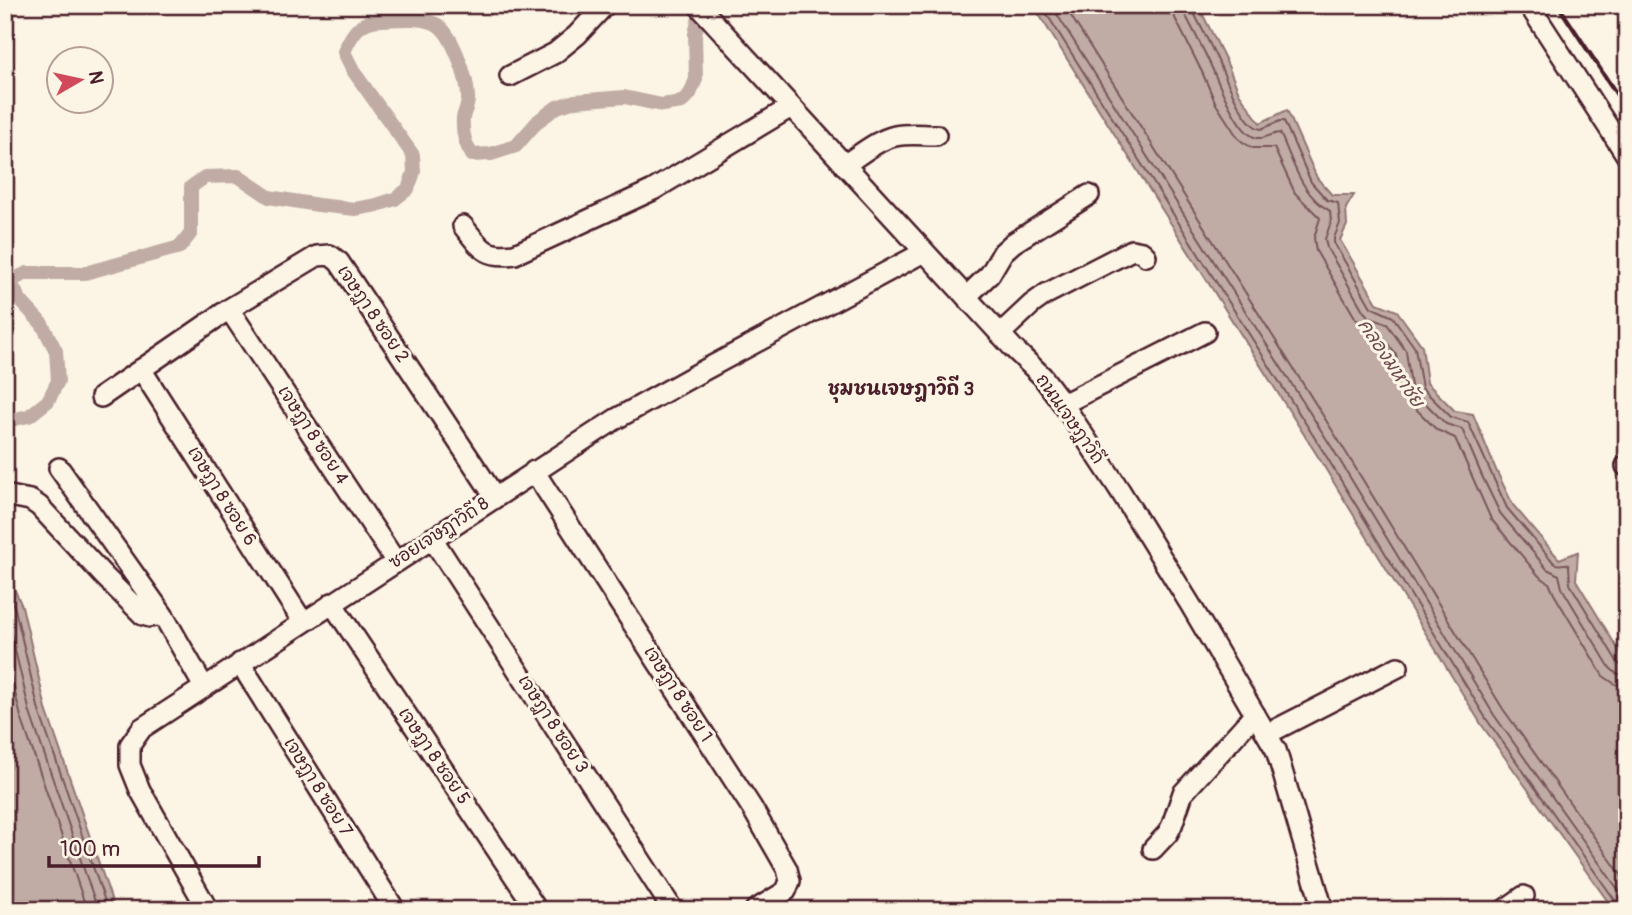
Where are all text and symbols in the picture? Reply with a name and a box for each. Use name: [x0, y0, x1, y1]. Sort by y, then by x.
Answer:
north arrow: [46, 46, 116, 116]
text: N: [83, 69, 109, 86]
street label: เจษฎา 8 ซอย 2: [332, 261, 414, 367]
water label: คลองมหาชัย: [1353, 314, 1430, 413]
street label: ถนนเจษฎาวิถี: [1030, 369, 1110, 469]
district label: ชุมชนเจษฎาวิถี 3: [828, 375, 974, 403]
street label: เจษฎา 8 ซอย 4: [273, 381, 354, 489]
street label: เจษฎา 8 ซอย 6: [182, 442, 262, 550]
street label: ซอยเจษฎาวิถี 8: [384, 491, 493, 574]
street label: เจษฎา 8 ซอย 1: [638, 642, 718, 746]
street label: เจษฎา 8 ซอย 3: [513, 670, 593, 778]
street label: เจษฎา 8 ซอย 5: [393, 703, 475, 809]
street label: เจษฎา 8 ซอย 7: [278, 733, 358, 841]
scale bar: [49, 824, 259, 868]
text: 100 m: [60, 836, 120, 863]

